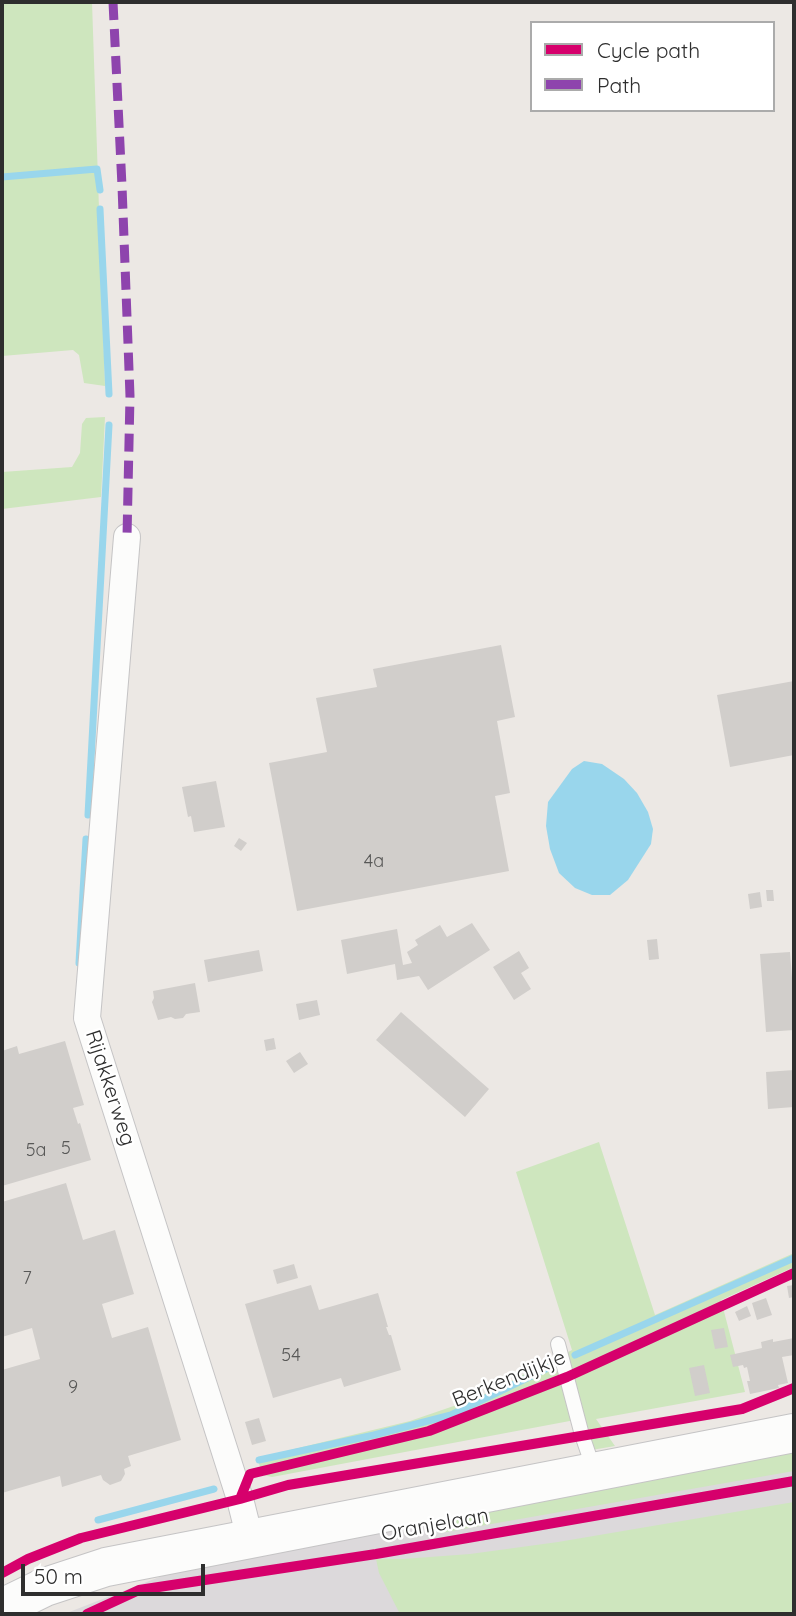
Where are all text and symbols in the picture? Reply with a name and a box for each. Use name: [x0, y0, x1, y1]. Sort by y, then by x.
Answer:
legend: [530, 21, 775, 112]
text: Cycle path: [597, 37, 700, 63]
text: Path: [597, 72, 641, 98]
house number: 4a: [364, 851, 384, 873]
street label: Rijakkerweg: [79, 1027, 141, 1149]
house number: 5: [61, 1138, 71, 1160]
house number: 5a: [26, 1140, 46, 1162]
house number: 7: [22, 1268, 32, 1290]
house number: 54: [281, 1345, 301, 1367]
street label: Berkendijkje: [449, 1345, 569, 1413]
house number: 9: [68, 1377, 78, 1399]
street label: Oranjelaan: [379, 1503, 491, 1547]
scale bar: [24, 1550, 208, 1594]
text: 50 m: [34, 1563, 83, 1589]

